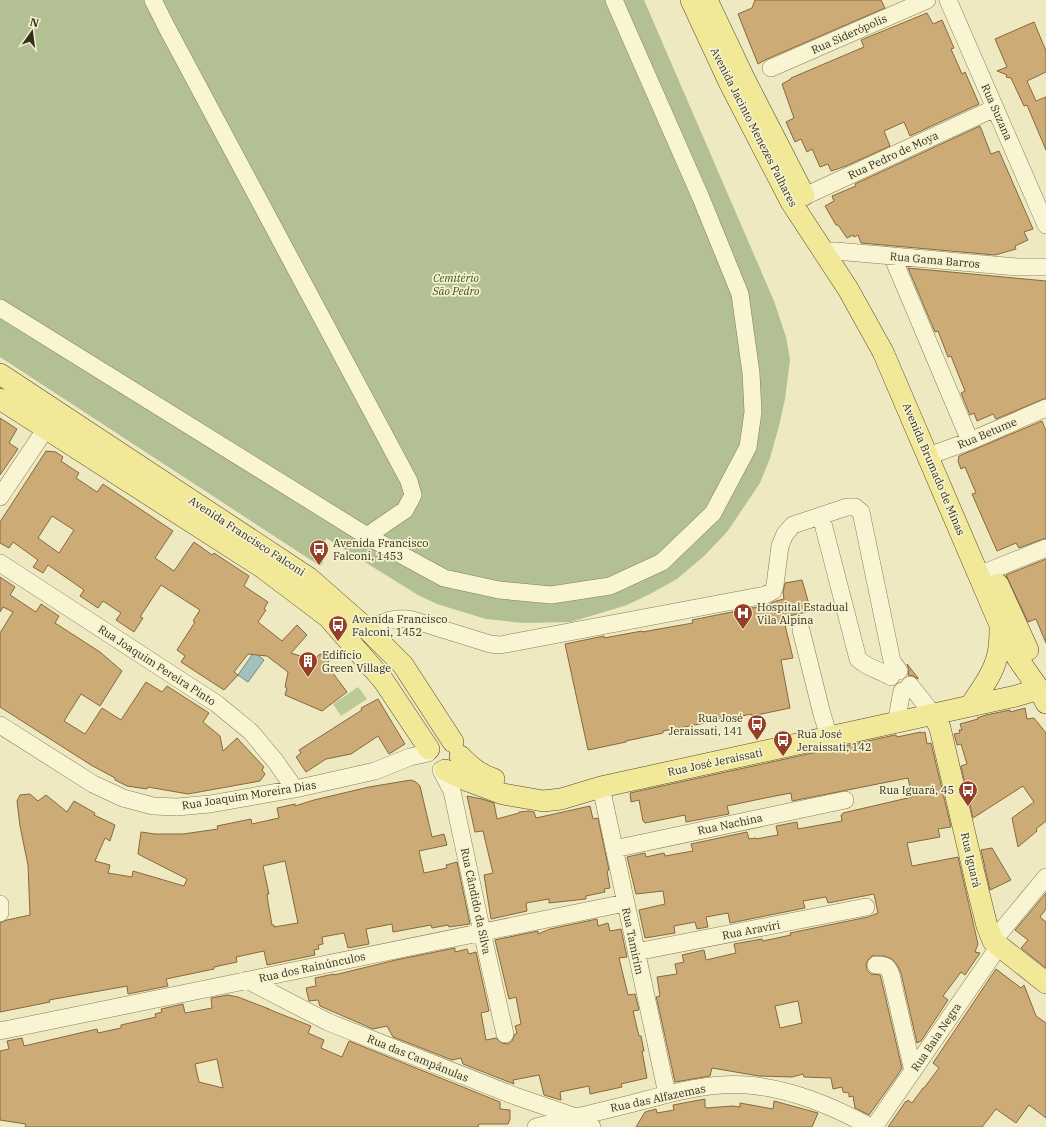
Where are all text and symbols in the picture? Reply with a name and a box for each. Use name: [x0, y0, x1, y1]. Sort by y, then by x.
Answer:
street label: Rua Siderópolis: [809, 11, 889, 57]
north arrow: [12, 12, 52, 52]
text: N: [29, 14, 41, 30]
street label: Avenida Jacinto Menezes Palhares: [708, 45, 800, 209]
street label: Rua Suzana: [978, 81, 1016, 143]
street label: Rua Pedro de Moya: [845, 128, 941, 182]
street label: Rua Gama Barros: [889, 249, 981, 271]
park label: Cemitério São Pedro: [431, 271, 480, 298]
street label: Avenida Brumado de Minas: [900, 401, 968, 537]
street label: Rua Betume: [955, 414, 1019, 452]
street label: Avenida Francisco Falconi: [186, 493, 308, 579]
place label: Avenida Francisco Falconi, 1453: [333, 536, 428, 563]
bus stop icon: Avenida Francisco Falconi, 1453: [308, 538, 330, 566]
place label: Hospital Estadual Vila Alpina: [757, 600, 848, 627]
hospital icon: Hospital Estadual Vila Alpina: [732, 602, 754, 630]
place label: Avenida Francisco Falconi, 1452: [352, 612, 447, 639]
bus stop icon: Avenida Francisco Falconi, 1452: [327, 614, 349, 642]
street label: Rua Joaquim Pereira Pinto: [96, 622, 218, 708]
place label: Edifício Green Village: [322, 648, 391, 675]
building icon: Edifício Green Village: [297, 650, 319, 678]
place label: Rua José Jeraissati, 141: [669, 711, 743, 738]
bus stop icon: Rua José Jeraissati, 141: [746, 713, 768, 741]
place label: Rua José Jeraissati, 142: [797, 727, 871, 754]
bus stop icon: Rua José Jeraissati, 142: [772, 729, 794, 757]
street label: Rua José Jeraissati: [666, 745, 764, 779]
street label: Rua Joaquim Moreira Dias: [181, 777, 317, 813]
bus stop icon: Rua Iguará, 45: [957, 779, 979, 807]
place label: Rua Iguará, 45: [879, 783, 954, 797]
street label: Rua Nachina: [696, 810, 764, 838]
street label: Rua Iguará: [958, 831, 984, 889]
street label: Rua Cândido da Silva: [458, 846, 494, 956]
street label: Rua Tamirim: [619, 906, 647, 976]
street label: Rua Araviri: [721, 917, 782, 942]
street label: Rua dos Rainúnculos: [257, 949, 367, 985]
street label: Rua Baia Negra: [908, 1000, 964, 1074]
street label: Rua das Campânulas: [365, 1031, 471, 1085]
street label: Rua das Alfazemas: [609, 1081, 707, 1115]

